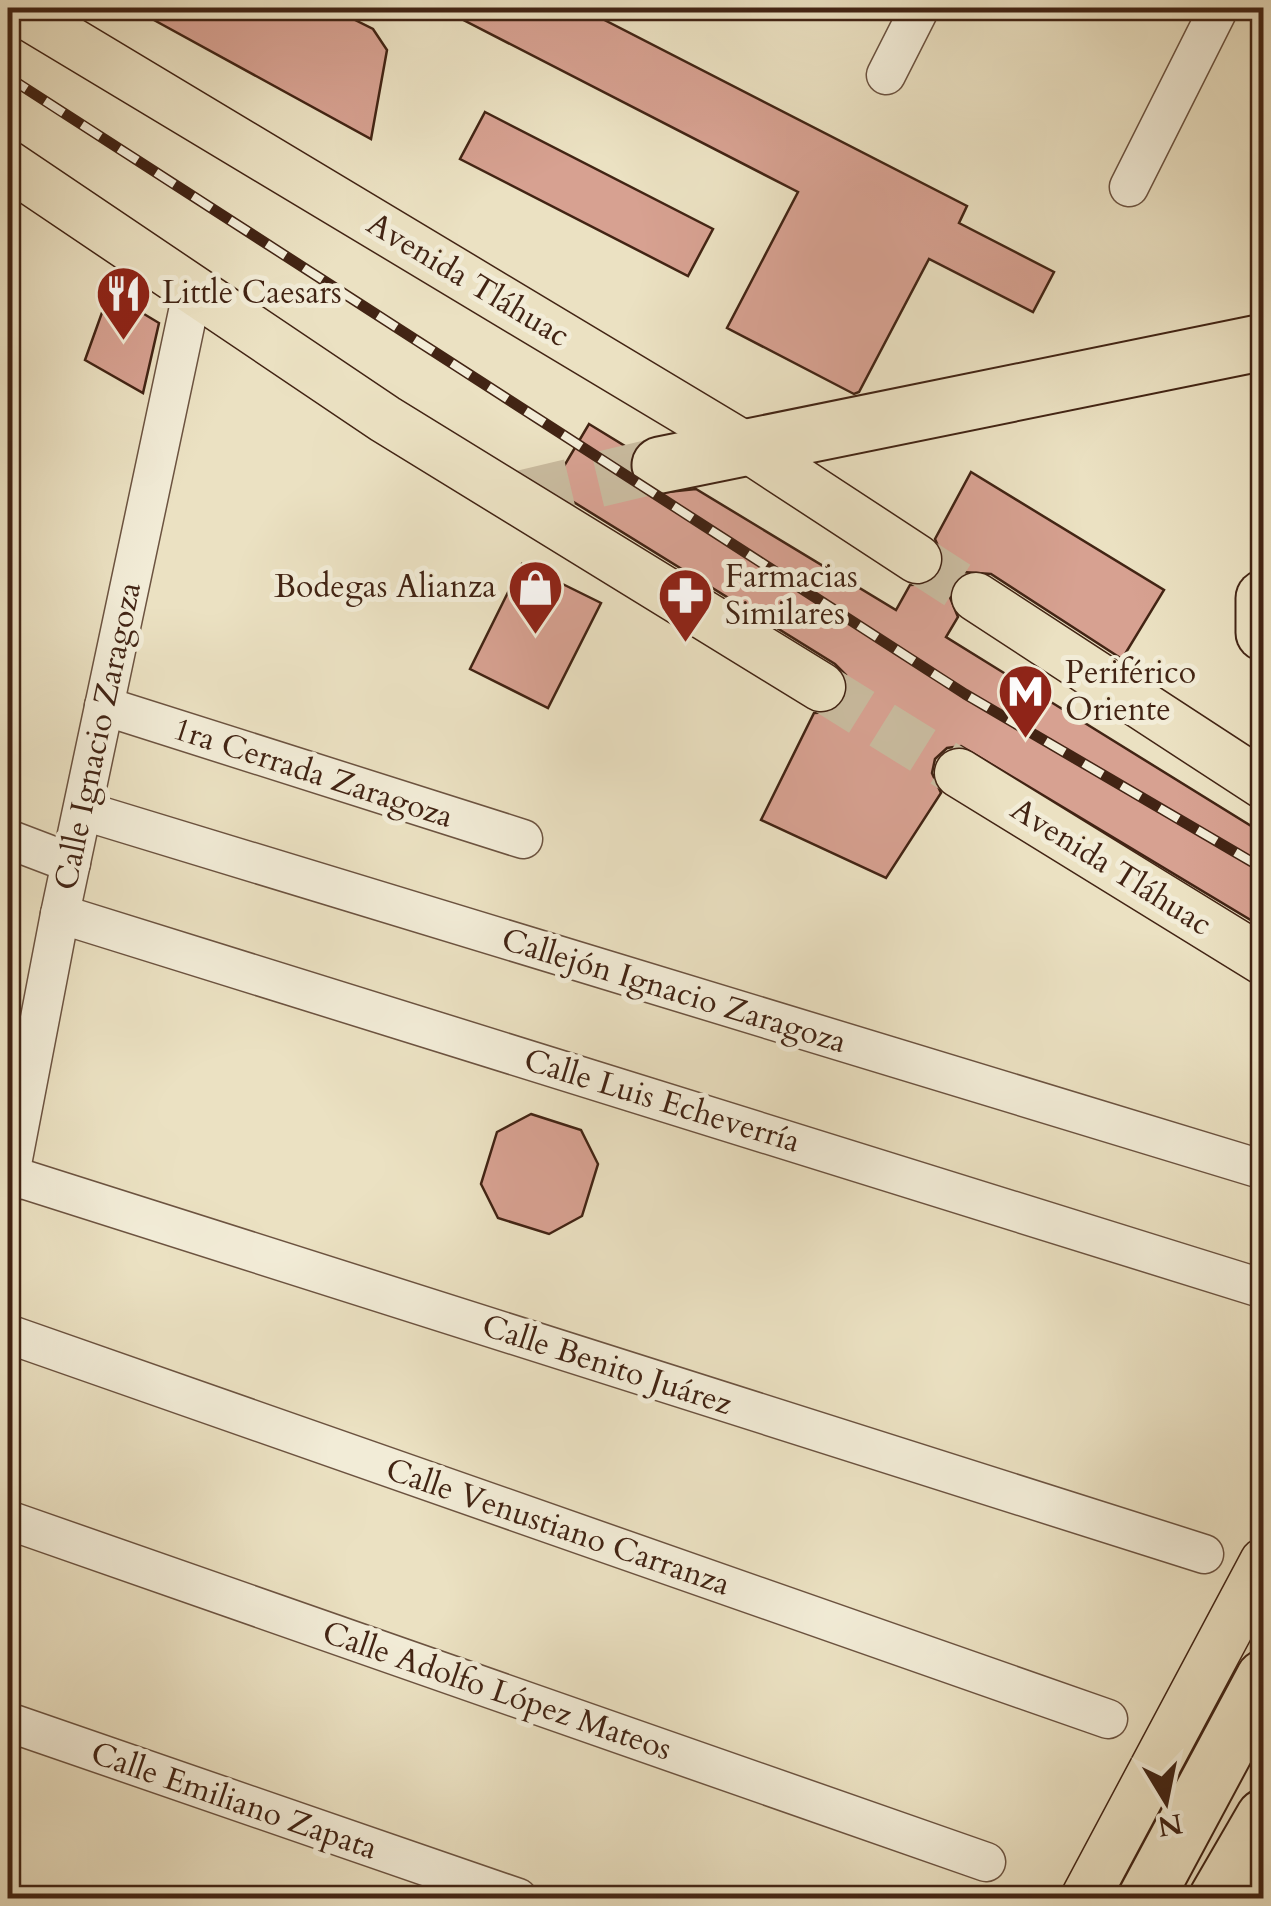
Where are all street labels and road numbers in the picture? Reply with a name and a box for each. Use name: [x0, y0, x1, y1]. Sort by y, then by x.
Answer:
street label: Avenida Tláhuac: [358, 202, 578, 358]
street label: Calle Ignacio Zaragoza: [44, 578, 152, 894]
street label: 1ra Cerrada Zaragoza: [168, 707, 459, 839]
street label: Avenida Tláhuac: [1002, 788, 1220, 946]
street label: Callejón Ignacio Zaragoza: [496, 918, 852, 1064]
street label: Calle Luis Echeverría: [519, 1038, 805, 1164]
street label: Calle Benito Juárez: [477, 1304, 737, 1426]
street label: Calle Venustiano Carranza: [380, 1447, 736, 1607]
street label: Calle Adolfo López Mateos: [317, 1611, 677, 1771]
street label: Calle Emiliano Zapata: [85, 1731, 383, 1871]

